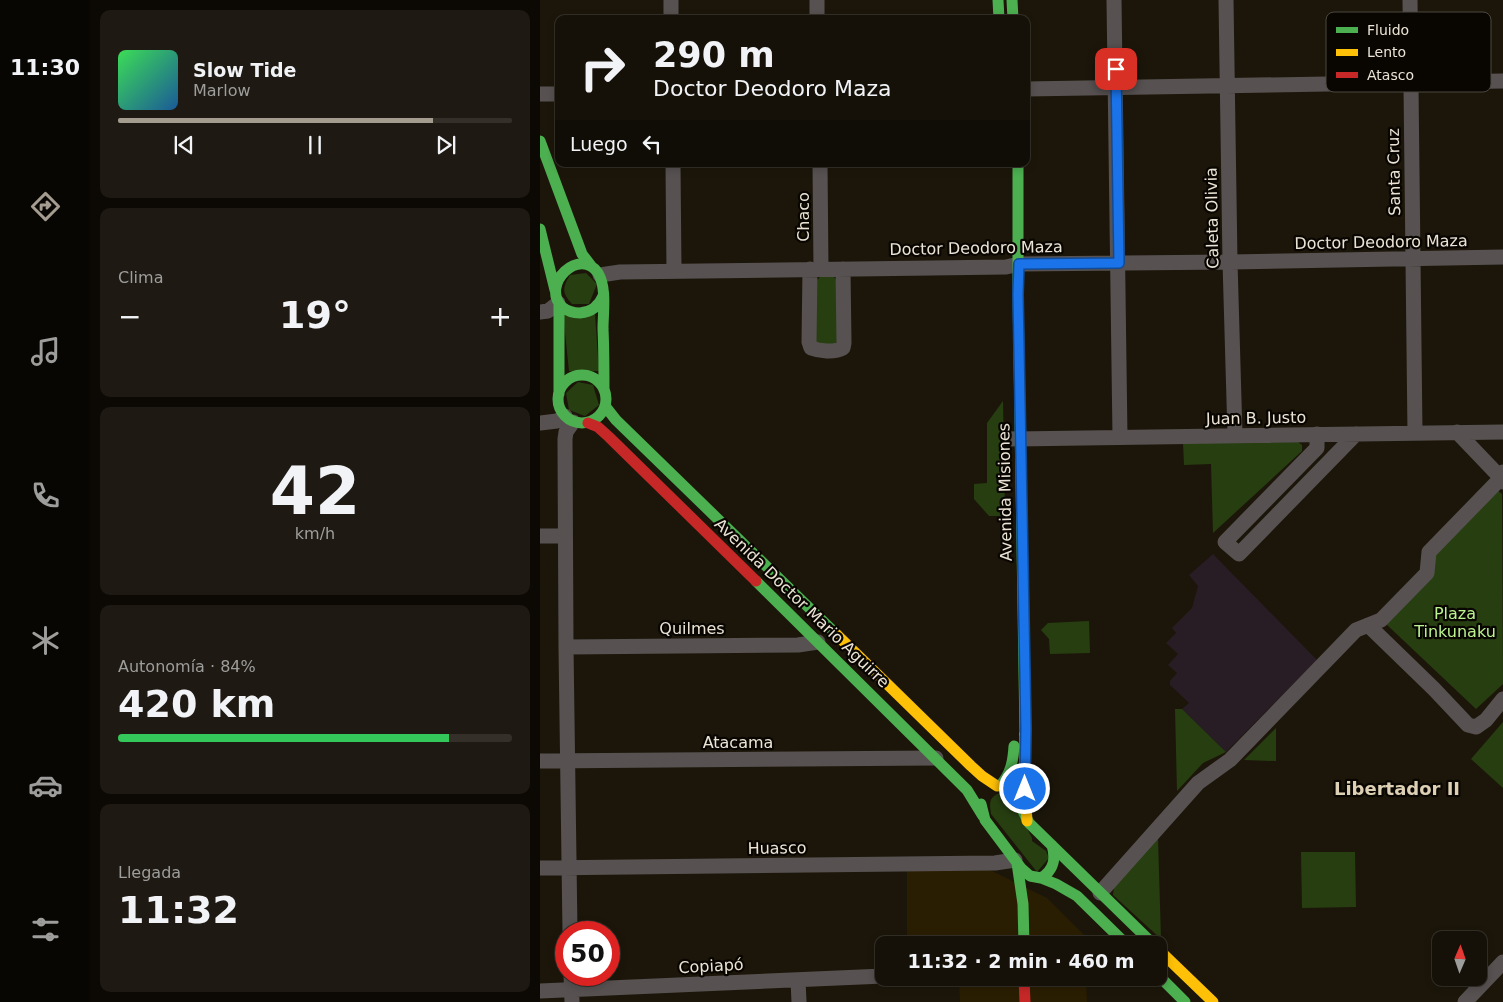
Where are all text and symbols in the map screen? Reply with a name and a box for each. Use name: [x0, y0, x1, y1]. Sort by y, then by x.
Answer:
legend: [1326, 12, 1491, 92]
text: Fluido: [1367, 22, 1409, 38]
icon: right: [570, 35, 635, 100]
text: 290 m: [653, 35, 775, 75]
text: Lento: [1367, 44, 1406, 60]
pin: [1095, 48, 1137, 90]
text: 11:30: [10, 55, 80, 80]
icon: arrive: [1102, 55, 1130, 83]
text: Slow Tide: [193, 59, 296, 81]
text: Atasco: [1367, 67, 1414, 83]
text: Doctor Deodoro Maza: [653, 76, 892, 101]
text: Marlow: [193, 81, 251, 100]
street label: Santa Cruz: [1384, 128, 1404, 216]
icon: left: [638, 130, 666, 158]
icon: previous: [170, 131, 198, 159]
icon: pause: [301, 131, 329, 159]
icon: next: [432, 131, 460, 159]
text: Luego: [570, 133, 628, 155]
street label: Caleta Olivia: [1202, 167, 1222, 269]
icon: directions: [28, 189, 63, 224]
street label: Chaco: [794, 192, 813, 242]
street label: Doctor Deodoro Maza: [1294, 231, 1468, 253]
street label: Doctor Deodoro Maza: [889, 237, 1063, 259]
text: Clima: [118, 268, 163, 287]
text: 19°: [279, 293, 351, 337]
text: −: [118, 300, 141, 333]
text: +: [489, 300, 512, 333]
icon: music: [28, 334, 63, 369]
street label: Juan B. Justo: [1205, 408, 1306, 428]
street label: Avenida Misiones: [994, 423, 1016, 561]
text: 42: [270, 454, 360, 529]
icon: phone: [28, 478, 63, 513]
street label: Avenida Doctor Mario Aguirre: [711, 514, 893, 692]
text: km/h: [295, 524, 335, 543]
park label: Plaza Tinkunaku: [1413, 604, 1496, 641]
street label: Quilmes: [659, 619, 725, 638]
icon: climate: [28, 623, 63, 658]
text: Autonomía · 84%: [118, 657, 256, 676]
text: 420 km: [118, 682, 275, 726]
street label: Atacama: [703, 733, 773, 752]
position arrow: [998, 762, 1050, 814]
icon: car: [28, 768, 63, 803]
district label: Libertador II: [1334, 778, 1460, 799]
street label: Huasco: [747, 838, 807, 858]
text: Llegada: [118, 863, 181, 882]
text: 11:32: [118, 888, 239, 932]
icon: filters: [28, 912, 63, 947]
speed limit sign: 50: [555, 921, 620, 986]
north arrow: [1432, 931, 1488, 986]
map controls: [1432, 931, 1487, 986]
text: 11:32 · 2 min · 460 m: [907, 950, 1135, 972]
street label: Copiapó: [678, 955, 744, 977]

